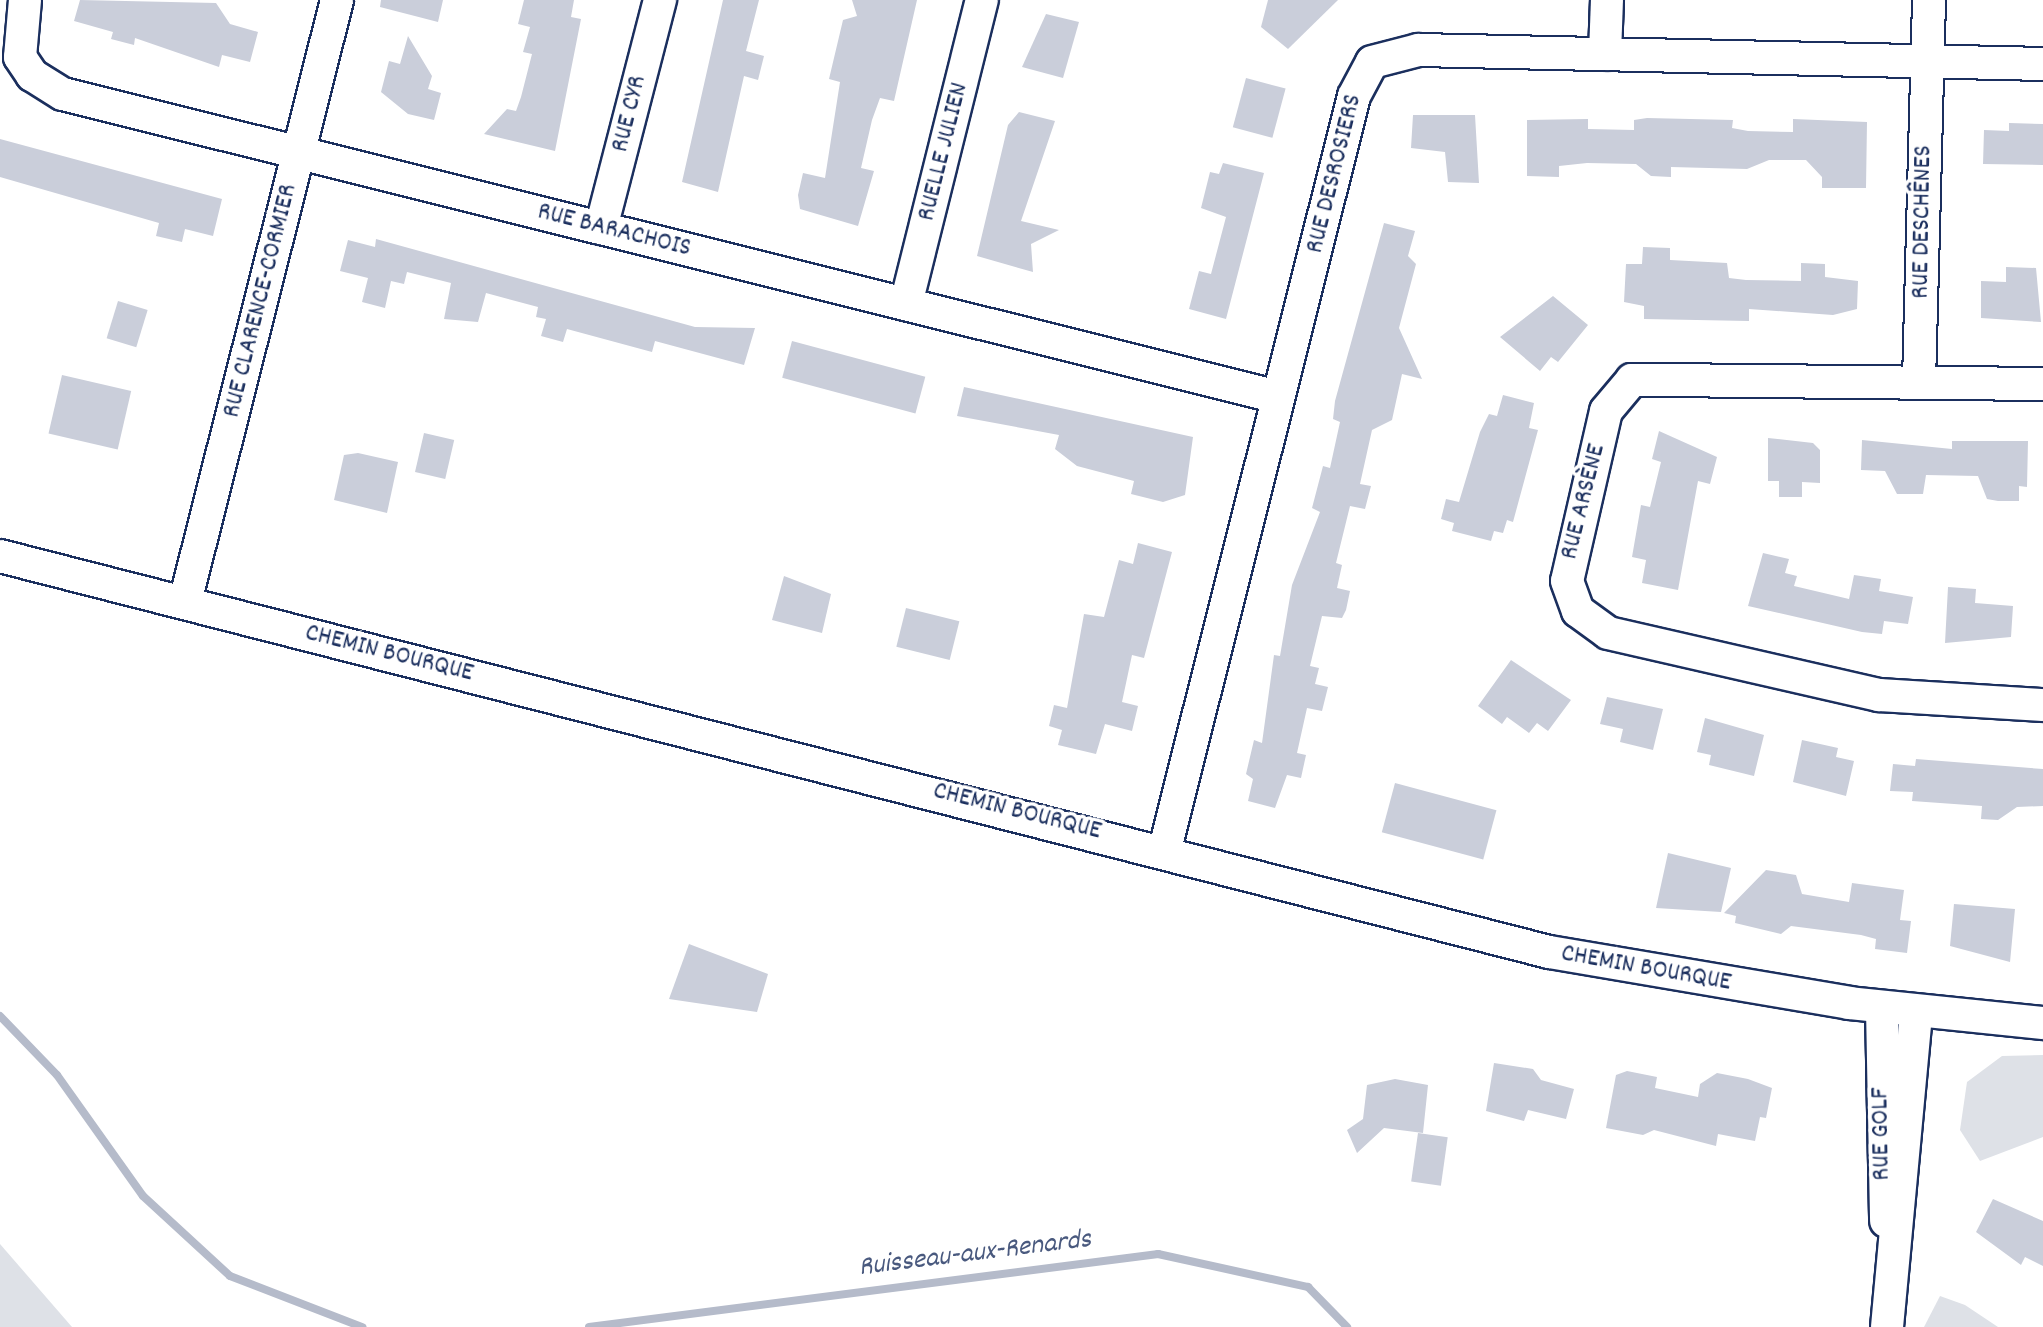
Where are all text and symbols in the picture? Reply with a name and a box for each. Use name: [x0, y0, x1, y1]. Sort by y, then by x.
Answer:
street label: RUE CYR: [605, 72, 655, 156]
street label: RUELLE JULIEN: [912, 80, 976, 224]
street label: RUE DESROSIERS: [1300, 91, 1370, 257]
street label: RUE DESCHÊNES: [1906, 145, 1940, 299]
street label: RUE CLARENCE-CORMIER: [217, 181, 305, 421]
street label: RUE BARACHOIS: [534, 197, 694, 265]
street label: RUE ARSÈNE: [1555, 441, 1613, 563]
street label: CHEMIN BOURQUE: [302, 618, 476, 690]
street label: CHEMIN BOURQUE: [930, 776, 1104, 848]
street label: CHEMIN BOURQUE: [1559, 939, 1733, 999]
street label: RUE GOLF: [1866, 1087, 1898, 1181]
water label: Ruisseau-aux-Renards: [857, 1224, 1093, 1286]

